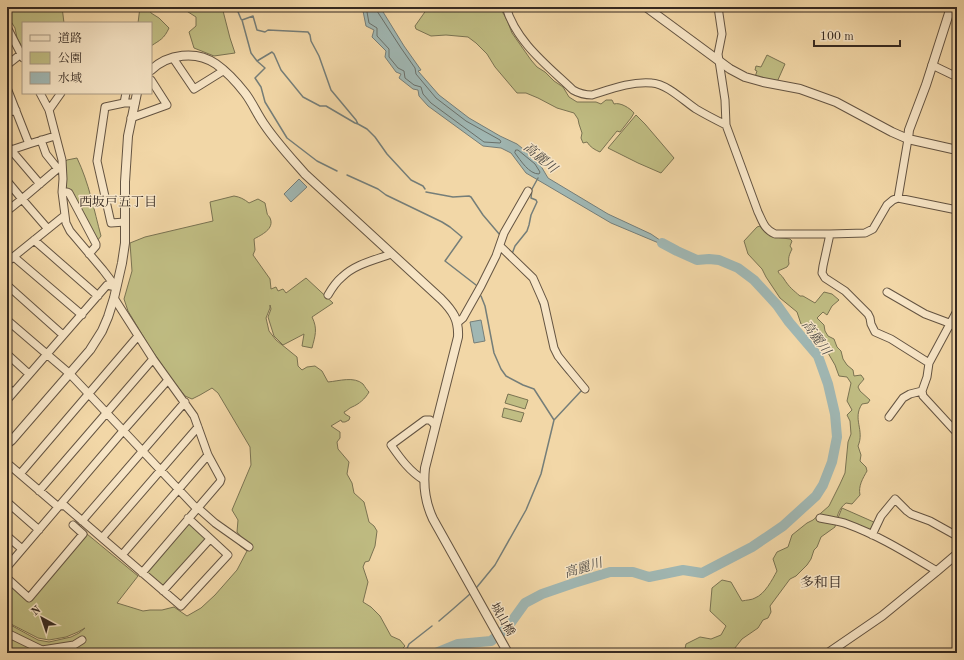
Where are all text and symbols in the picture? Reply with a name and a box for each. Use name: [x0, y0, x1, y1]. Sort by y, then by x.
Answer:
legend: [22, 22, 152, 94]
scale bar: [814, 22, 900, 48]
text: 道路: [58, 31, 82, 45]
text: 100 m: [820, 31, 854, 43]
text: 公園: [58, 52, 82, 65]
text: 水域: [58, 71, 82, 85]
water label: 高麗川: [521, 140, 561, 177]
district label: 西坂戸五丁目: [79, 195, 157, 209]
water label: 高麗川: [799, 318, 834, 359]
water label: 高麗川: [563, 555, 606, 580]
district label: 多和目: [800, 575, 842, 590]
north arrow: [22, 598, 62, 638]
street label: 城山橋: [488, 600, 517, 638]
text: N: [30, 604, 44, 618]

